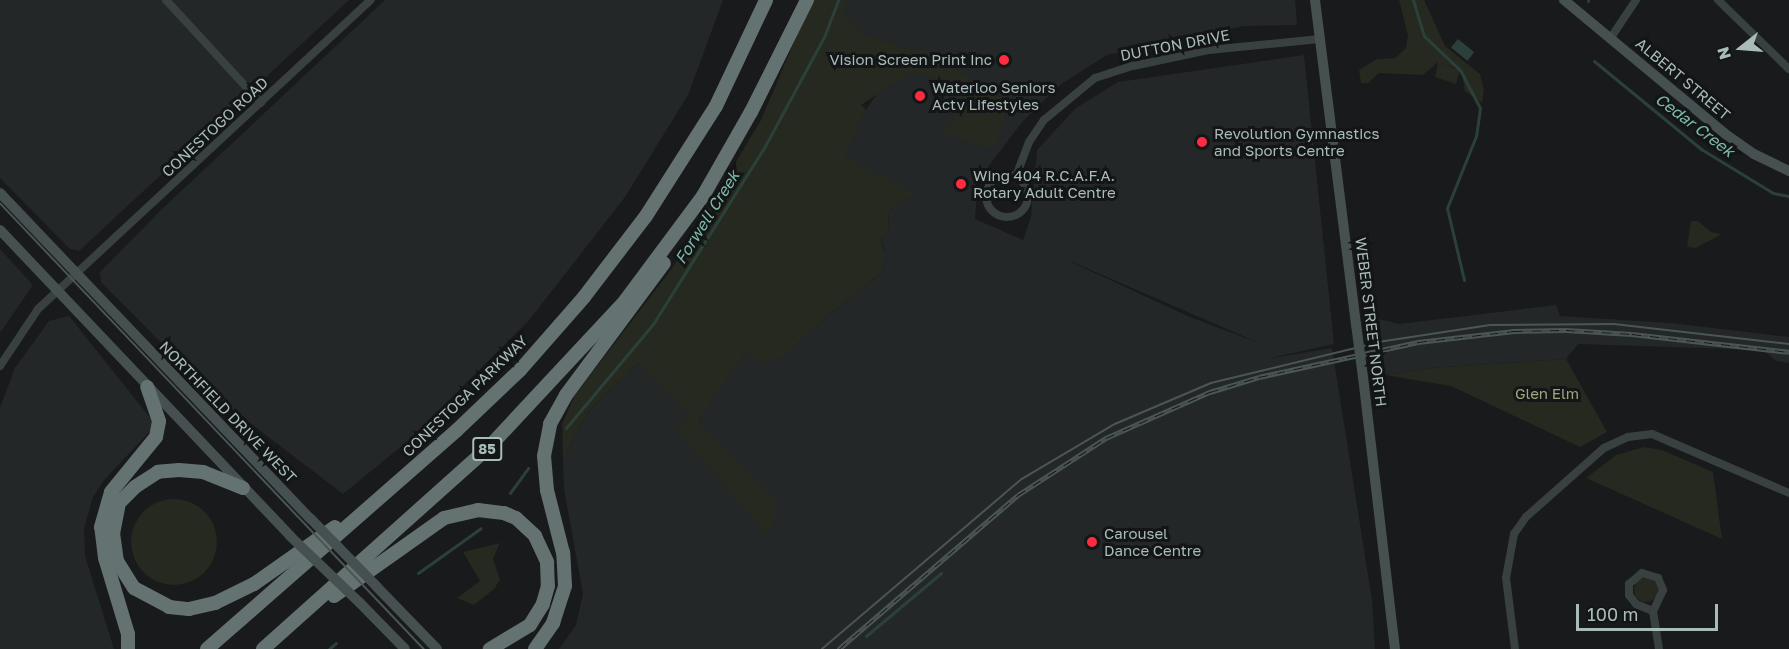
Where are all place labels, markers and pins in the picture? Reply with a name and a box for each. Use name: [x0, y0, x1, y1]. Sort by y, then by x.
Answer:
place label: Vision Screen Print Inc: [830, 51, 992, 69]
marker: Vision Screen Print Inc: [997, 53, 1011, 67]
place label: Waterloo Seniors Actv Lifestyles: [932, 78, 1055, 113]
marker: Waterloo Seniors Actv Lifestyles: [913, 89, 927, 103]
place label: Revolution Gymnastics and Sports Centre: [1214, 124, 1379, 159]
marker: Revolution Gymnastics and Sports Centre: [1195, 135, 1209, 149]
place label: Wing 404 R.C.A.F.A. Rotary Adult Centre: [973, 166, 1116, 201]
marker: Wing 404 R.C.A.F.A. Rotary Adult Centre: [954, 177, 968, 191]
place label: Carousel Dance Centre: [1104, 524, 1201, 559]
marker: Carousel Dance Centre: [1085, 535, 1099, 549]

